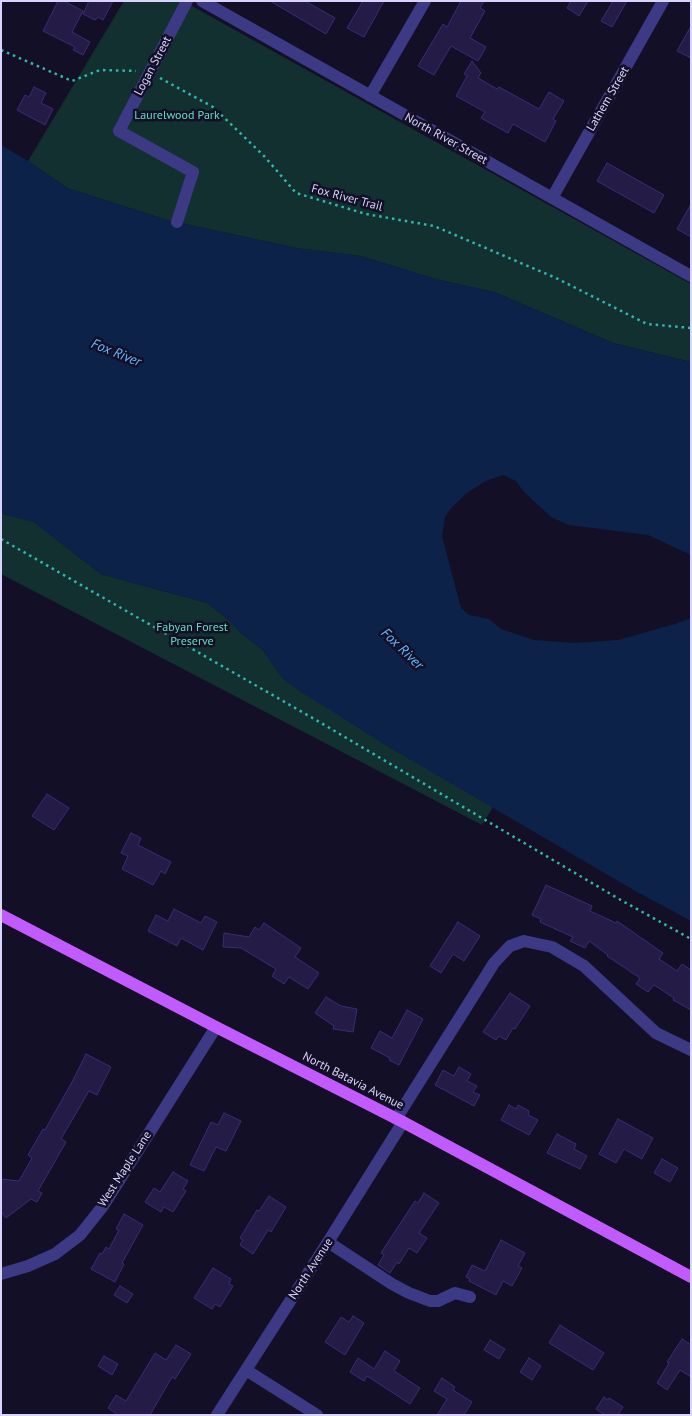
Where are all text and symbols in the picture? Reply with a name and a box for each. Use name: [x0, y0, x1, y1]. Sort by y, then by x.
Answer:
street label: Logan Street: [131, 34, 175, 98]
street label: Lathem Street: [584, 64, 632, 134]
park label: Laurelwood Park: [134, 109, 220, 123]
street label: North River Street: [402, 110, 490, 168]
street label: Fox River Trail: [310, 182, 384, 214]
water label: Fox River: [89, 335, 143, 371]
park label: Fabyan Forest Preserve: [156, 621, 228, 649]
water label: Fox River: [377, 625, 427, 673]
street label: North Batavia Avenue: [300, 1049, 406, 1113]
street label: West Maple Lane: [95, 1129, 155, 1209]
street label: North Avenue: [286, 1236, 336, 1302]

